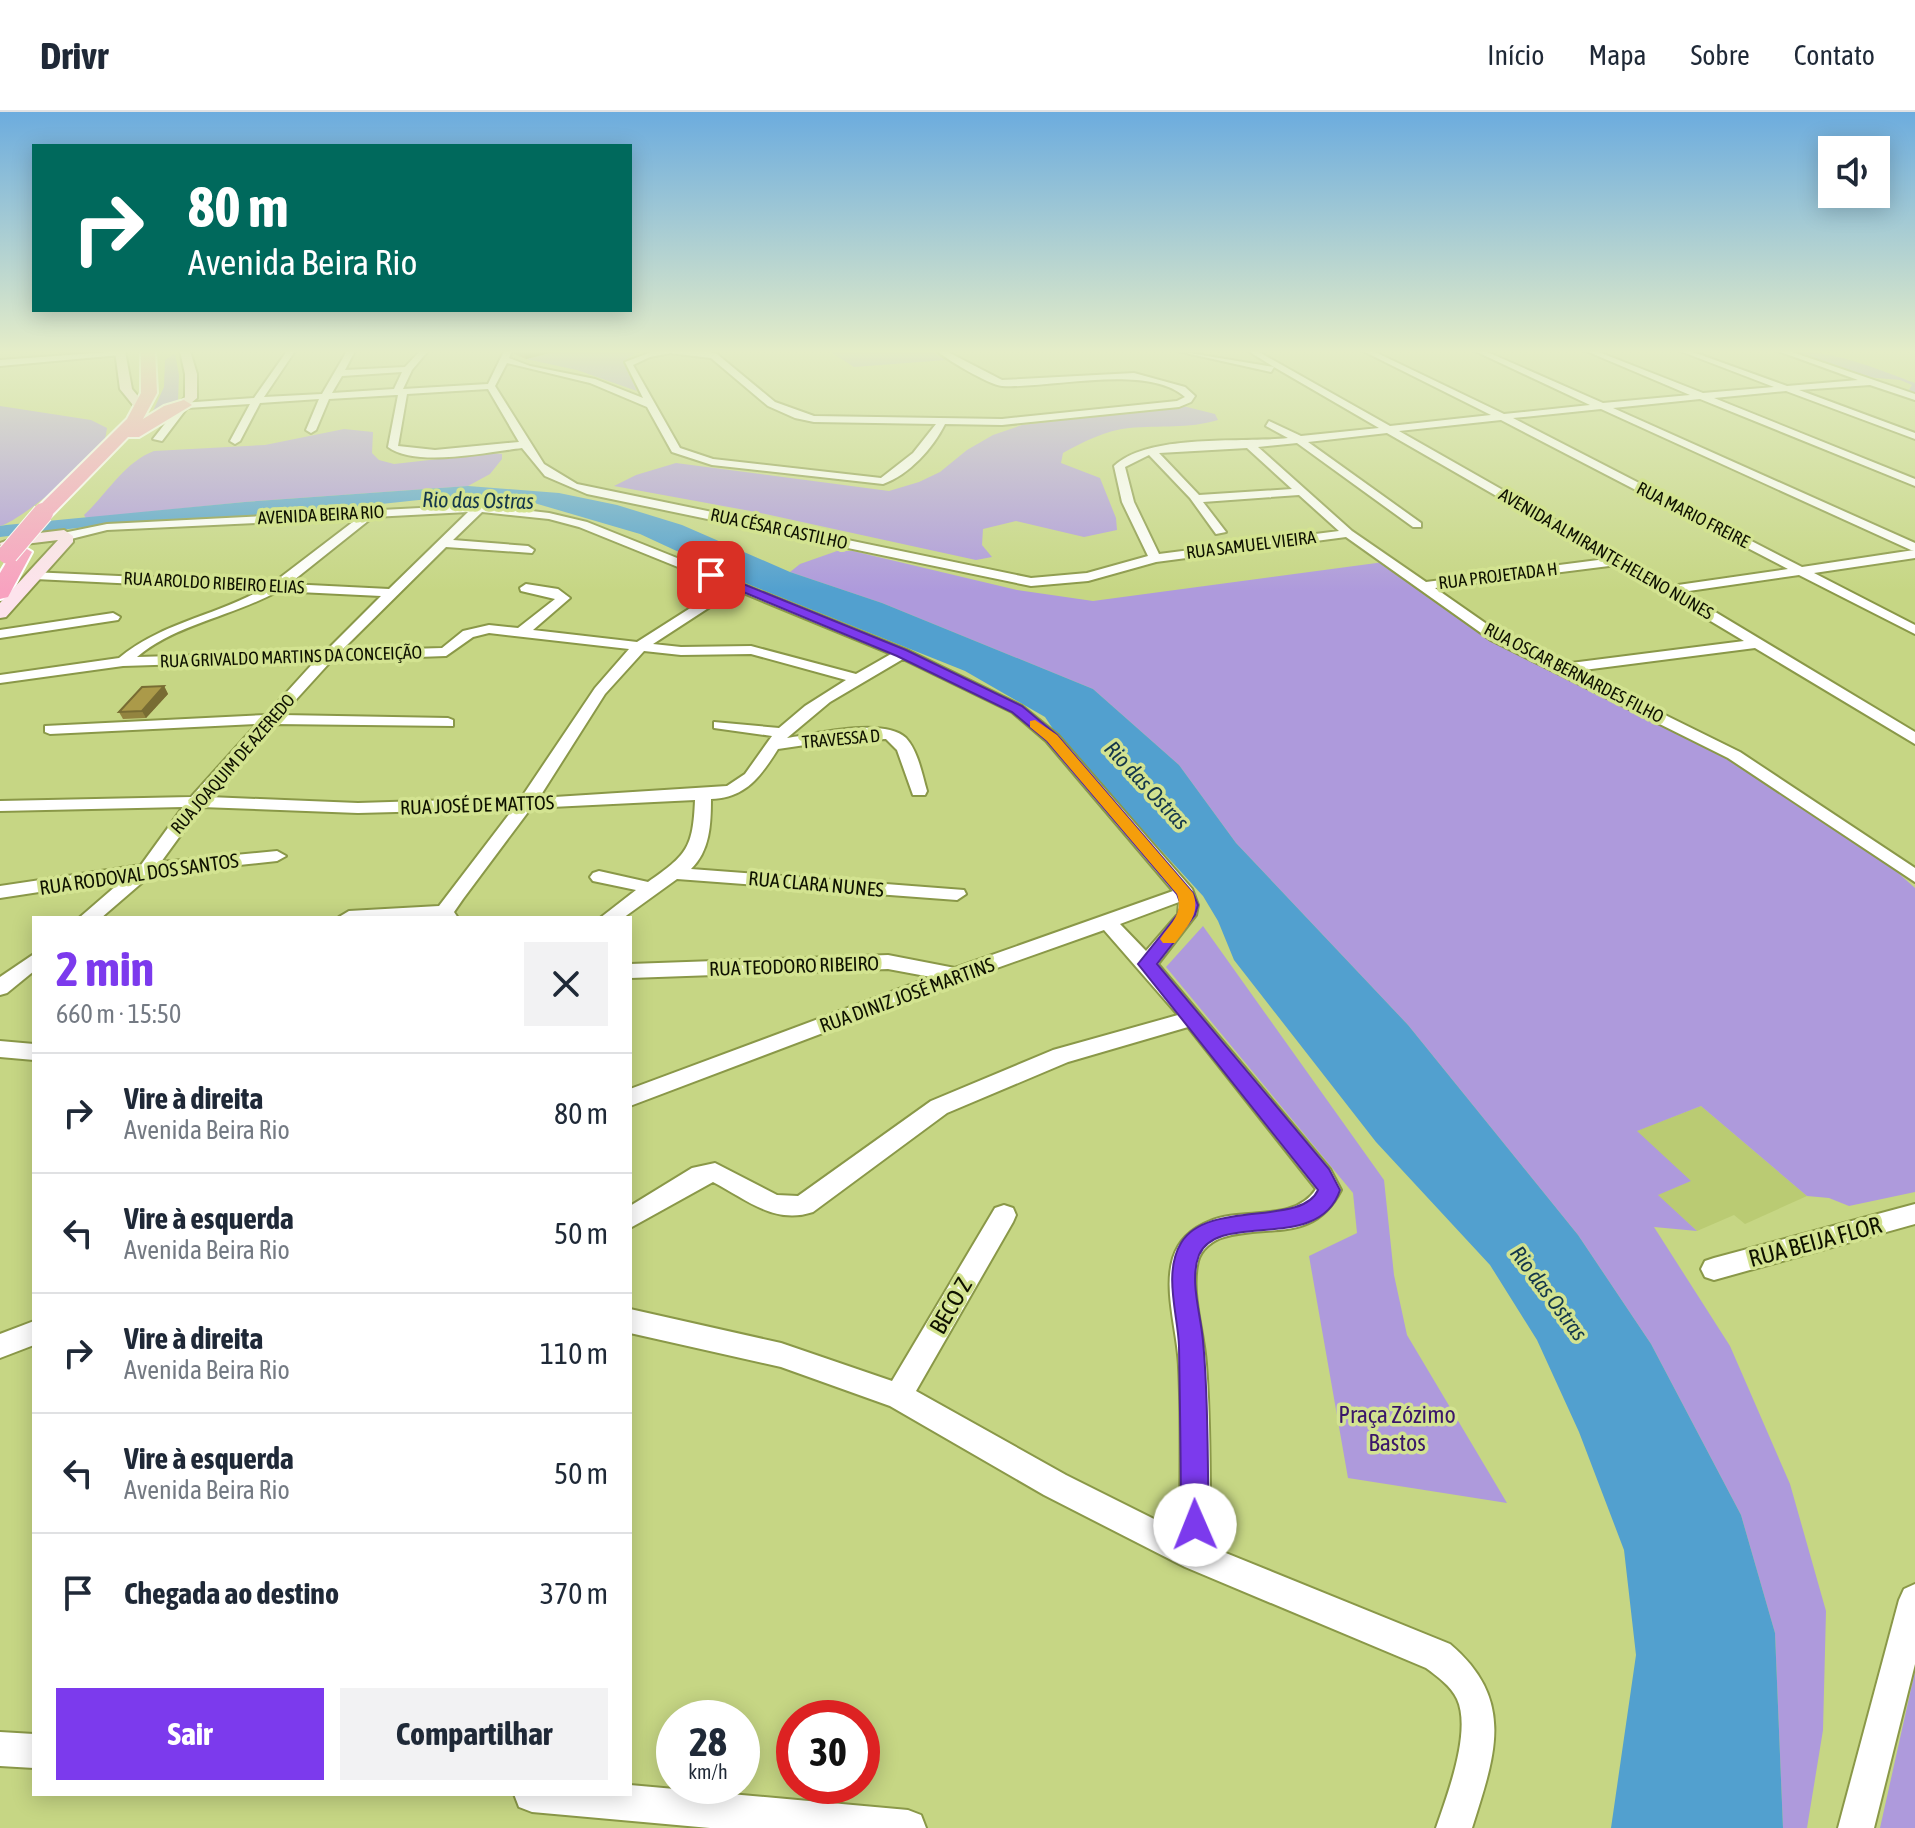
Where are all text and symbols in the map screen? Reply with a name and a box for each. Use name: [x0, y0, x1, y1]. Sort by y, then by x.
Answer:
text: Drivr: [40, 34, 108, 77]
text: Início: [1487, 39, 1544, 71]
text: Mapa: [1588, 39, 1646, 71]
text: Sobre: [1690, 39, 1750, 71]
text: Contato: [1794, 39, 1875, 71]
map controls: [1818, 136, 1890, 208]
button: sound: [1818, 136, 1890, 208]
text: 80 m: [188, 175, 289, 239]
icon: right: [56, 176, 160, 280]
text: Avenida Beira Rio: [188, 241, 417, 283]
street label: RUA MARIO FREIRE: [1633, 477, 1753, 552]
street label: AVENIDA ALMIRANTE HELENO NUNES: [1495, 484, 1717, 624]
water label: Rio das Ostras: [422, 486, 534, 514]
street label: AVENIDA BEIRA RIO: [257, 501, 385, 528]
street label: RUA CÉSAR CASTILHO: [709, 504, 849, 553]
street label: RUA SAMUEL VIEIRA: [1185, 526, 1317, 563]
pin: [677, 541, 745, 609]
icon: arrive: [689, 553, 733, 597]
street label: RUA PROJETADA H: [1437, 558, 1559, 593]
street label: RUA AROLDO RIBEIRO ELIAS: [123, 567, 305, 598]
street label: RUA OSCAR BERNARDES FILHO: [1481, 618, 1667, 727]
street label: RUA GRIVALDO MARTINS DA CONCEIÇÃO: [160, 641, 422, 672]
street label: RUA JOAQUIM DE AZEREDO: [166, 689, 299, 838]
street label: TRAVESSA D: [801, 725, 881, 752]
water label: Rio das Ostras: [1099, 735, 1195, 835]
street label: RUA JOSÉ DE MATTOS: [400, 790, 554, 819]
street label: RUA RODOVAL DOS SANTOS: [38, 848, 240, 899]
street label: RUA CLARA NUNES: [747, 866, 885, 901]
text: 2 min: [56, 941, 154, 996]
button: close: [524, 942, 608, 1026]
street label: RUA TEODORO RIBEIRO: [709, 951, 879, 980]
street label: RUA DINIZ JOSÉ MARTINS: [816, 952, 997, 1037]
text: 660 m · 15:50: [56, 999, 181, 1029]
text: Vire à direita: [124, 1081, 263, 1115]
icon: right: [56, 1091, 100, 1135]
text: 80 m: [554, 1096, 608, 1130]
text: Avenida Beira Rio: [124, 1115, 290, 1145]
text: Vire à esquerda: [124, 1201, 294, 1235]
icon: left: [56, 1211, 100, 1255]
street label: RUA BEIJA FLOR: [1746, 1211, 1884, 1272]
text: 50 m: [554, 1216, 608, 1250]
text: Avenida Beira Rio: [124, 1235, 290, 1265]
water label: Rio das Ostras: [1505, 1241, 1593, 1346]
street label: BECO Z: [924, 1273, 977, 1338]
text: Vire à direita: [124, 1321, 263, 1355]
icon: right: [56, 1331, 100, 1375]
text: 110 m: [540, 1336, 608, 1370]
text: Avenida Beira Rio: [124, 1355, 290, 1385]
park label: Praça Zózimo Bastos: [1338, 1401, 1456, 1456]
text: Vire à esquerda: [124, 1441, 294, 1475]
icon: left: [56, 1451, 100, 1495]
text: 50 m: [554, 1456, 608, 1490]
text: Avenida Beira Rio: [124, 1475, 290, 1505]
position arrow: [1153, 1483, 1237, 1567]
icon: arrive: [56, 1571, 100, 1615]
text: Chegada ao destino: [124, 1576, 339, 1610]
text: 370 m: [540, 1576, 608, 1610]
button: Sair: [56, 1688, 324, 1780]
button: Compartilhar: [340, 1688, 608, 1780]
speed limit sign: 30: [776, 1700, 880, 1804]
text: 28: [689, 1719, 727, 1764]
text: km/h: [688, 1760, 728, 1783]

